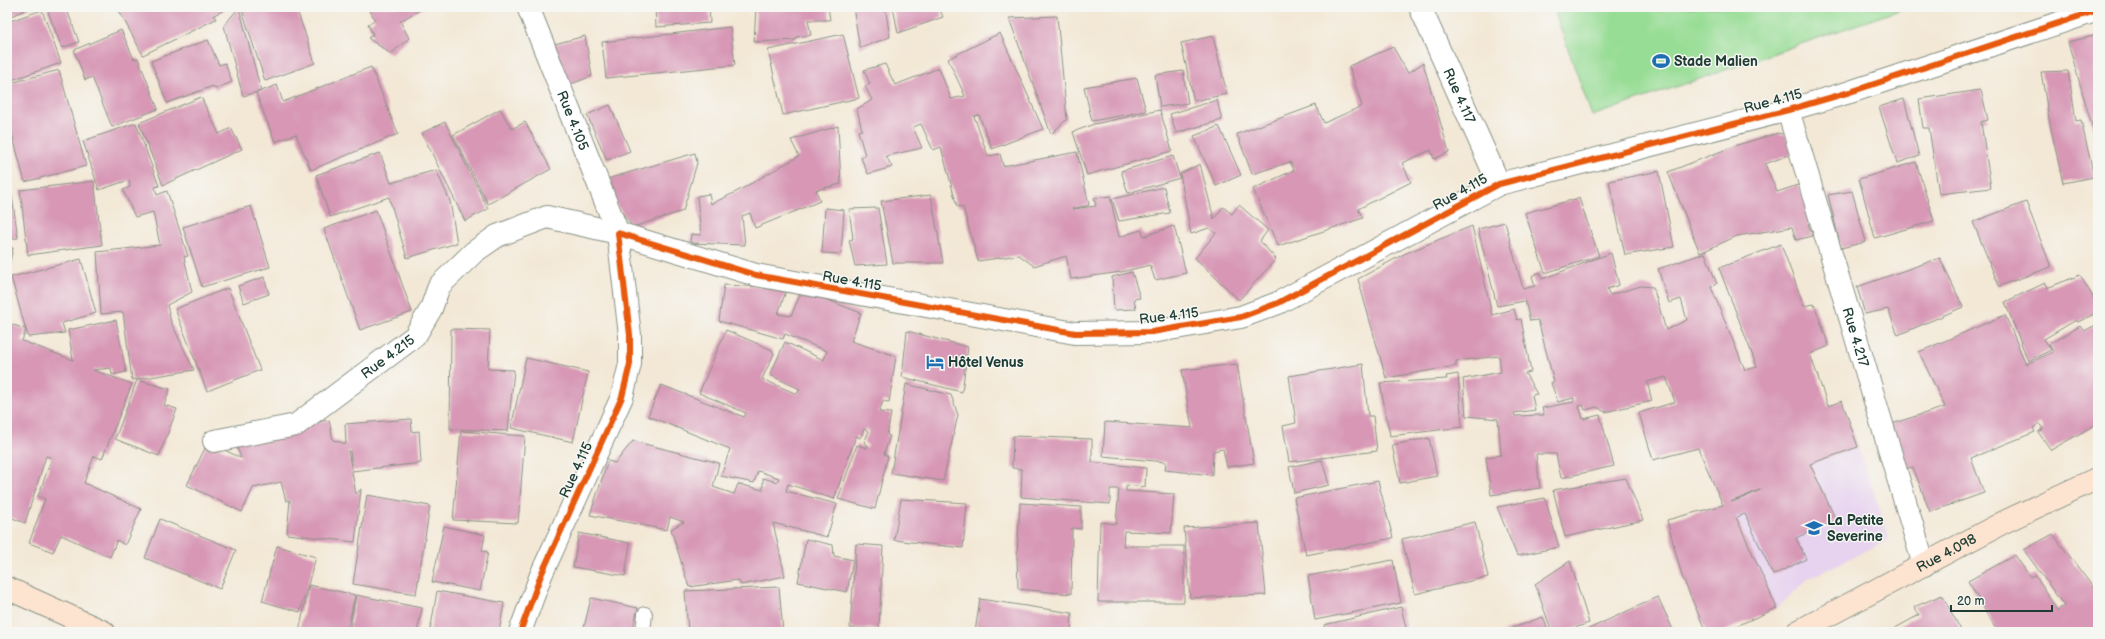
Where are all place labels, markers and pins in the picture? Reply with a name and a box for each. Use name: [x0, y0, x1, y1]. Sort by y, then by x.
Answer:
sports icon: Stade Malien: [1651, 51, 1671, 71]
place label: Stade Malien: [1674, 53, 1758, 70]
hotel icon: Hôtel Venus: [925, 352, 945, 372]
place label: Hôtel Venus: [948, 354, 1024, 371]
place label: La Petite Severine: [1827, 512, 1883, 545]
school or university icon: La Petite Severine: [1804, 518, 1824, 538]

